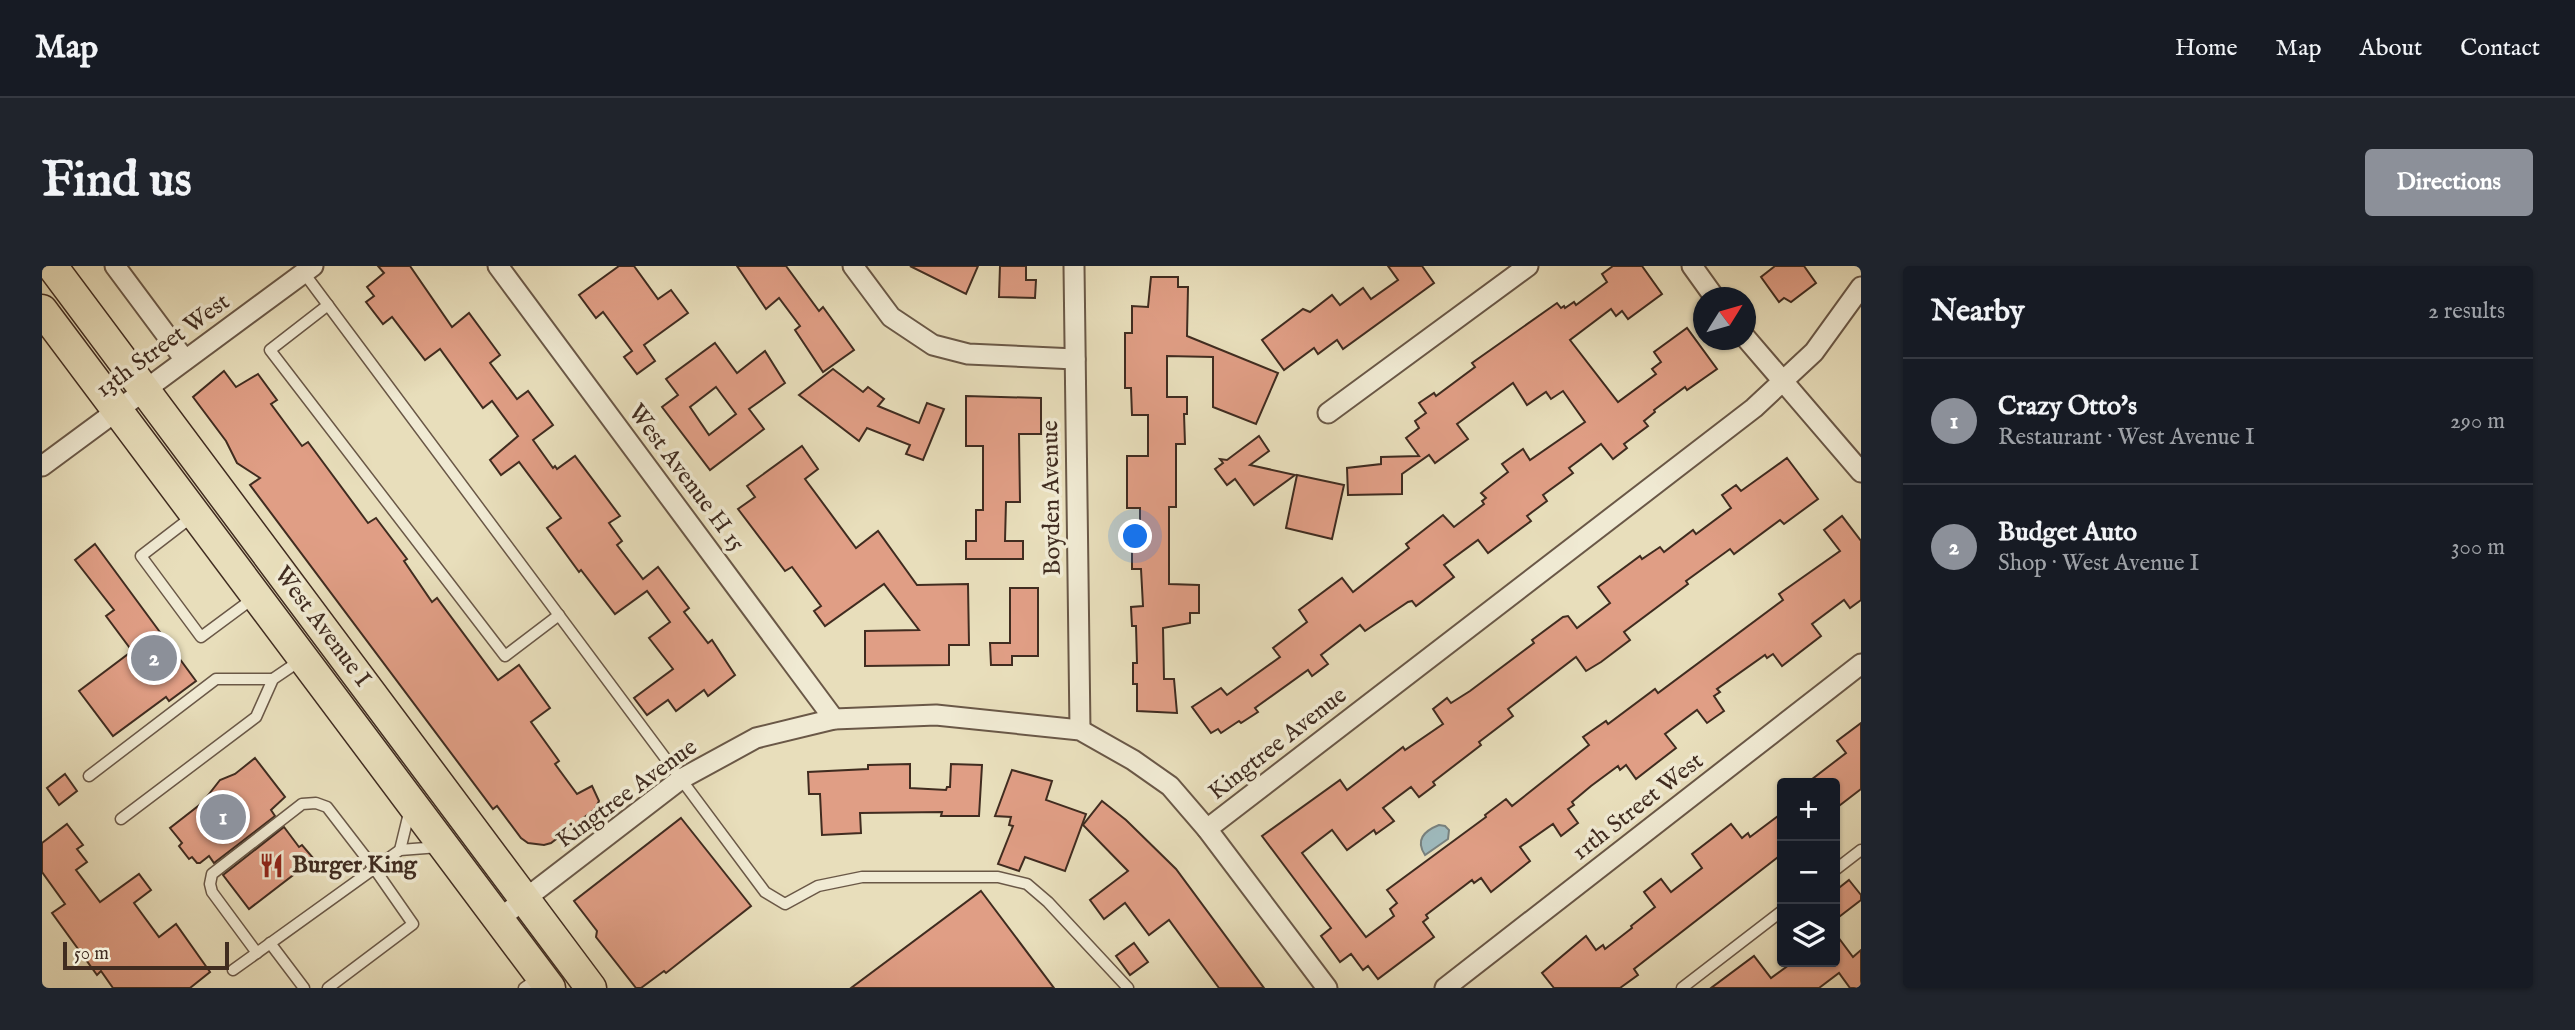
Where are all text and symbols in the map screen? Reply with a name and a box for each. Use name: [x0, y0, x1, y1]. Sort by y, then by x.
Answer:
text: Map: [35, 27, 98, 69]
text: Home: [2175, 33, 2238, 64]
text: Map: [2276, 33, 2322, 64]
text: About: [2360, 33, 2422, 64]
text: Contact: [2460, 33, 2540, 64]
button: Directions: [2365, 149, 2533, 216]
text: Find us: [42, 151, 192, 213]
street label: 13th Street West: [90, 287, 236, 405]
north arrow: [1693, 287, 1756, 350]
text: Nearby: [1931, 293, 2024, 331]
text: 2 results: [2428, 297, 2505, 326]
text: Crazy Otto's: [1998, 390, 2137, 423]
street label: West Avenue H 15: [620, 398, 752, 558]
text: 1: [1950, 407, 1958, 436]
text: 290 m: [2450, 407, 2505, 436]
street label: Boyden Avenue: [1035, 420, 1069, 576]
text: Restaurant · West Avenue I: [1998, 423, 2255, 452]
text: Budget Auto: [1998, 516, 2137, 549]
your location: [1118, 519, 1152, 553]
text: 2: [1949, 533, 1959, 562]
text: 300 m: [2451, 533, 2505, 562]
text: Shop · West Avenue I: [1998, 549, 2199, 578]
street label: West Avenue I: [266, 560, 378, 694]
pin: 2: [131, 632, 177, 684]
street label: Kingtree Avenue: [1203, 680, 1353, 808]
street label: Kingtree Avenue: [550, 732, 704, 856]
street label: 11th Street West: [1566, 746, 1710, 868]
map controls: [1777, 778, 1840, 967]
button: +: [1777, 778, 1840, 841]
pin: 1: [200, 791, 246, 843]
button: −: [1777, 841, 1840, 904]
place label: Burger King: [292, 850, 418, 881]
restaurant icon: Burger King: [258, 851, 286, 879]
button: layers: [1777, 904, 1840, 967]
scale bar: [63, 939, 229, 971]
text: 50 m: [74, 942, 109, 966]

